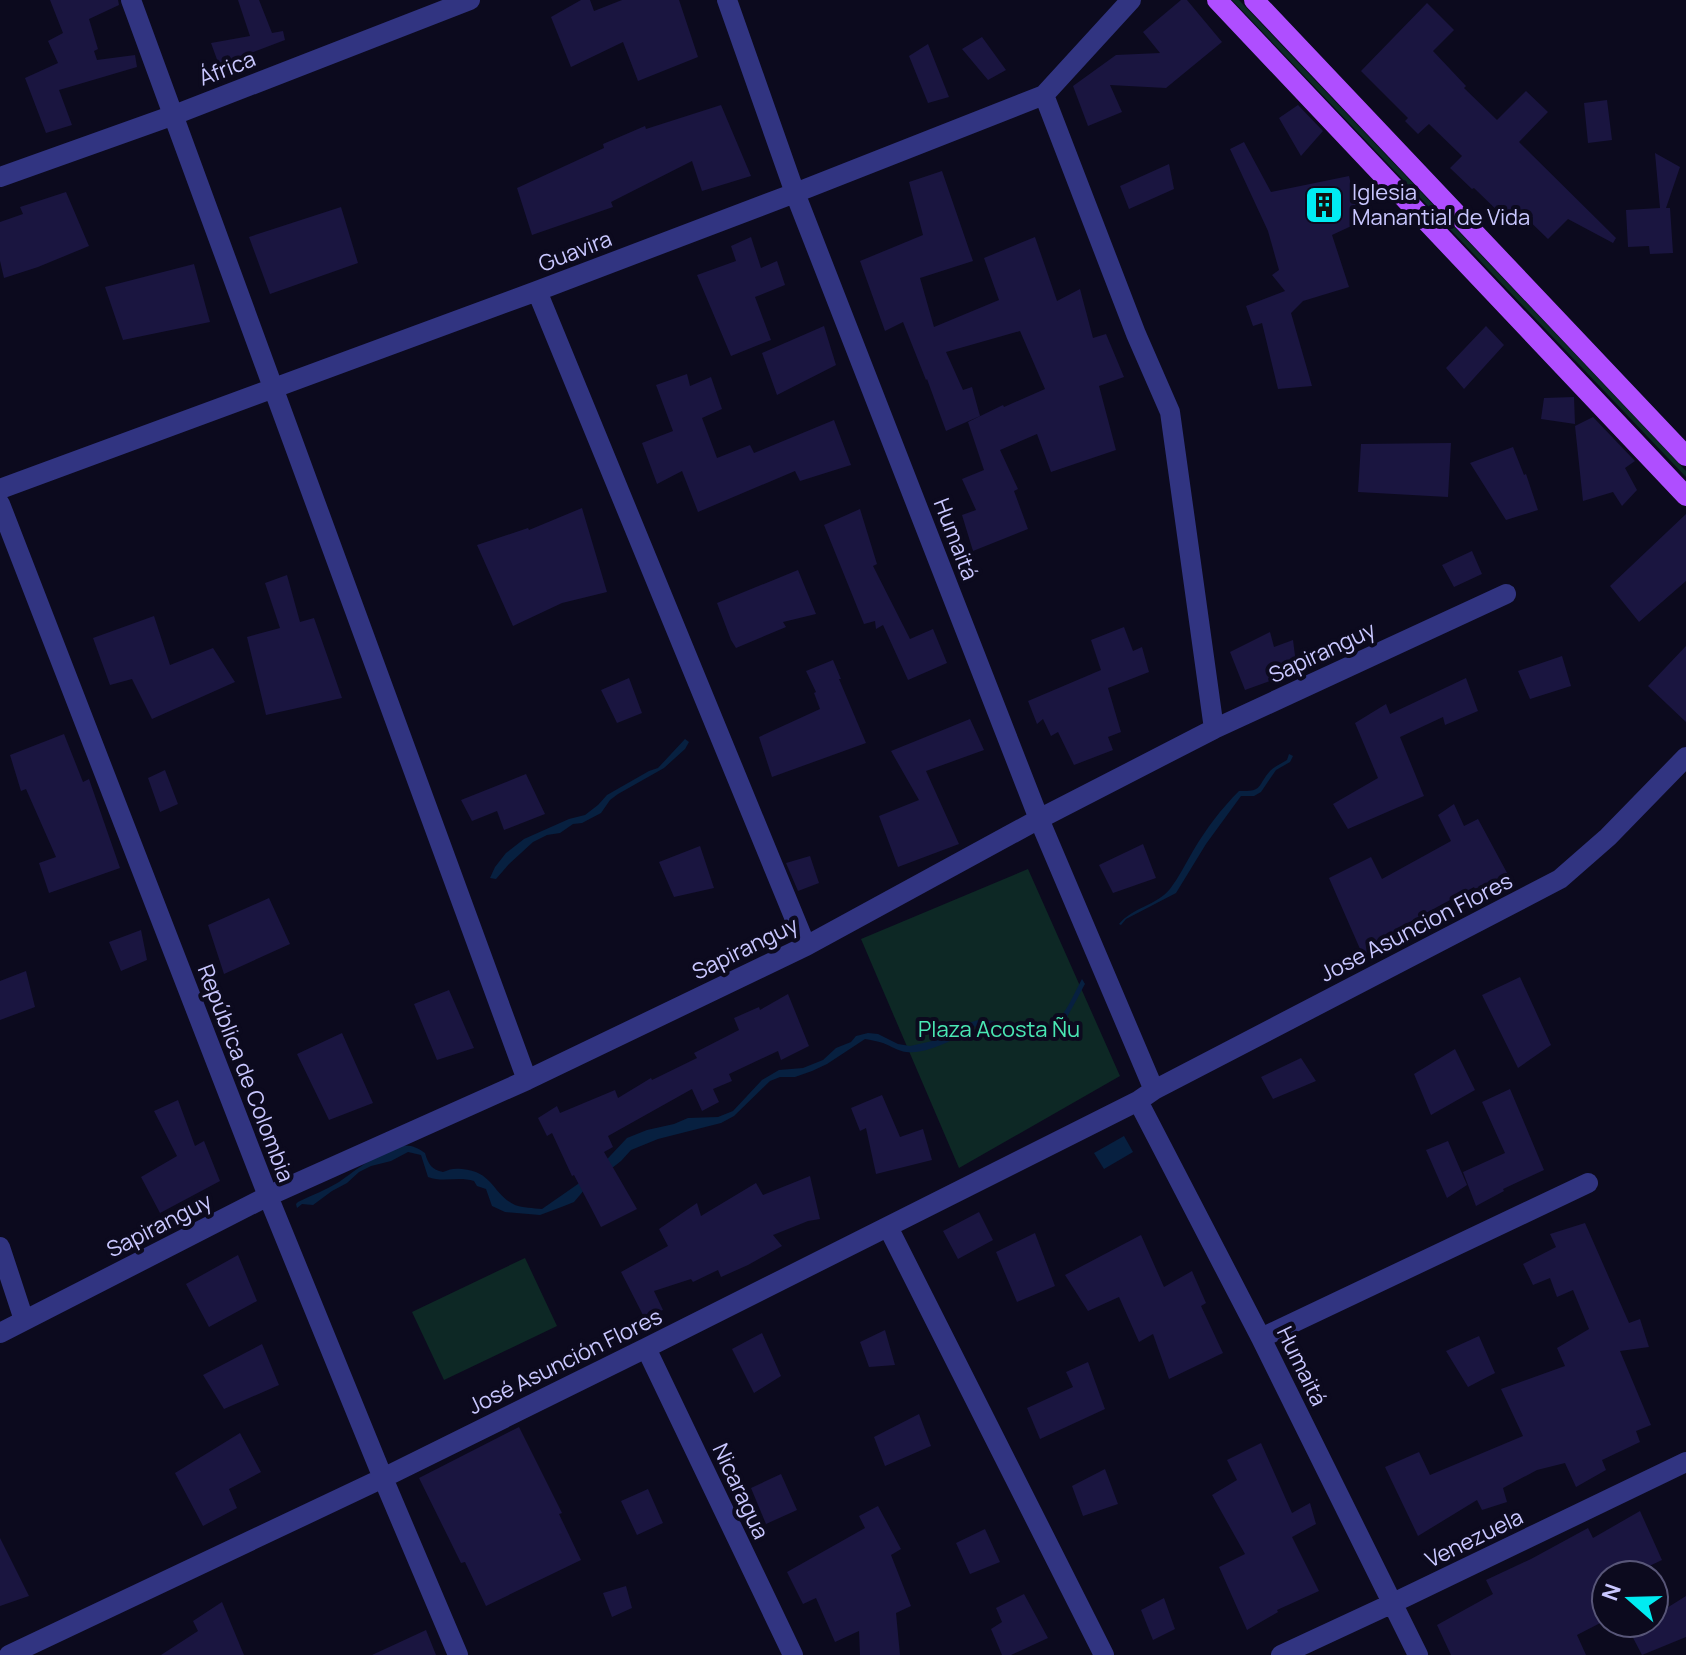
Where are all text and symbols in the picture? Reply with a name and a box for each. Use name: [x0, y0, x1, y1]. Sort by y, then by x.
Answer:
street label: África: [194, 43, 260, 93]
place label: Iglesia Manantial de Vida: [1352, 177, 1530, 232]
building icon: Iglesia Manantial de Vida: [1303, 184, 1345, 226]
street label: Guavira: [534, 223, 616, 279]
street label: Humaitá: [927, 494, 985, 584]
street label: Sapiranguy: [1264, 614, 1381, 690]
street label: Jose Asuncion Flores: [1315, 865, 1517, 989]
street label: Sapiranguy: [687, 909, 803, 987]
street label: República de Colombia: [191, 960, 301, 1186]
park label: Plaza Acosta Ñu: [918, 1014, 1080, 1044]
street label: Sapiranguy: [101, 1185, 217, 1264]
street label: José Asunción Flores: [463, 1301, 667, 1421]
street label: Humaitá: [1270, 1321, 1334, 1411]
street label: Nicaragua: [706, 1438, 776, 1544]
street label: Venezuela: [1420, 1501, 1528, 1575]
north arrow: [1590, 1559, 1670, 1639]
text: N: [1594, 1580, 1628, 1605]

